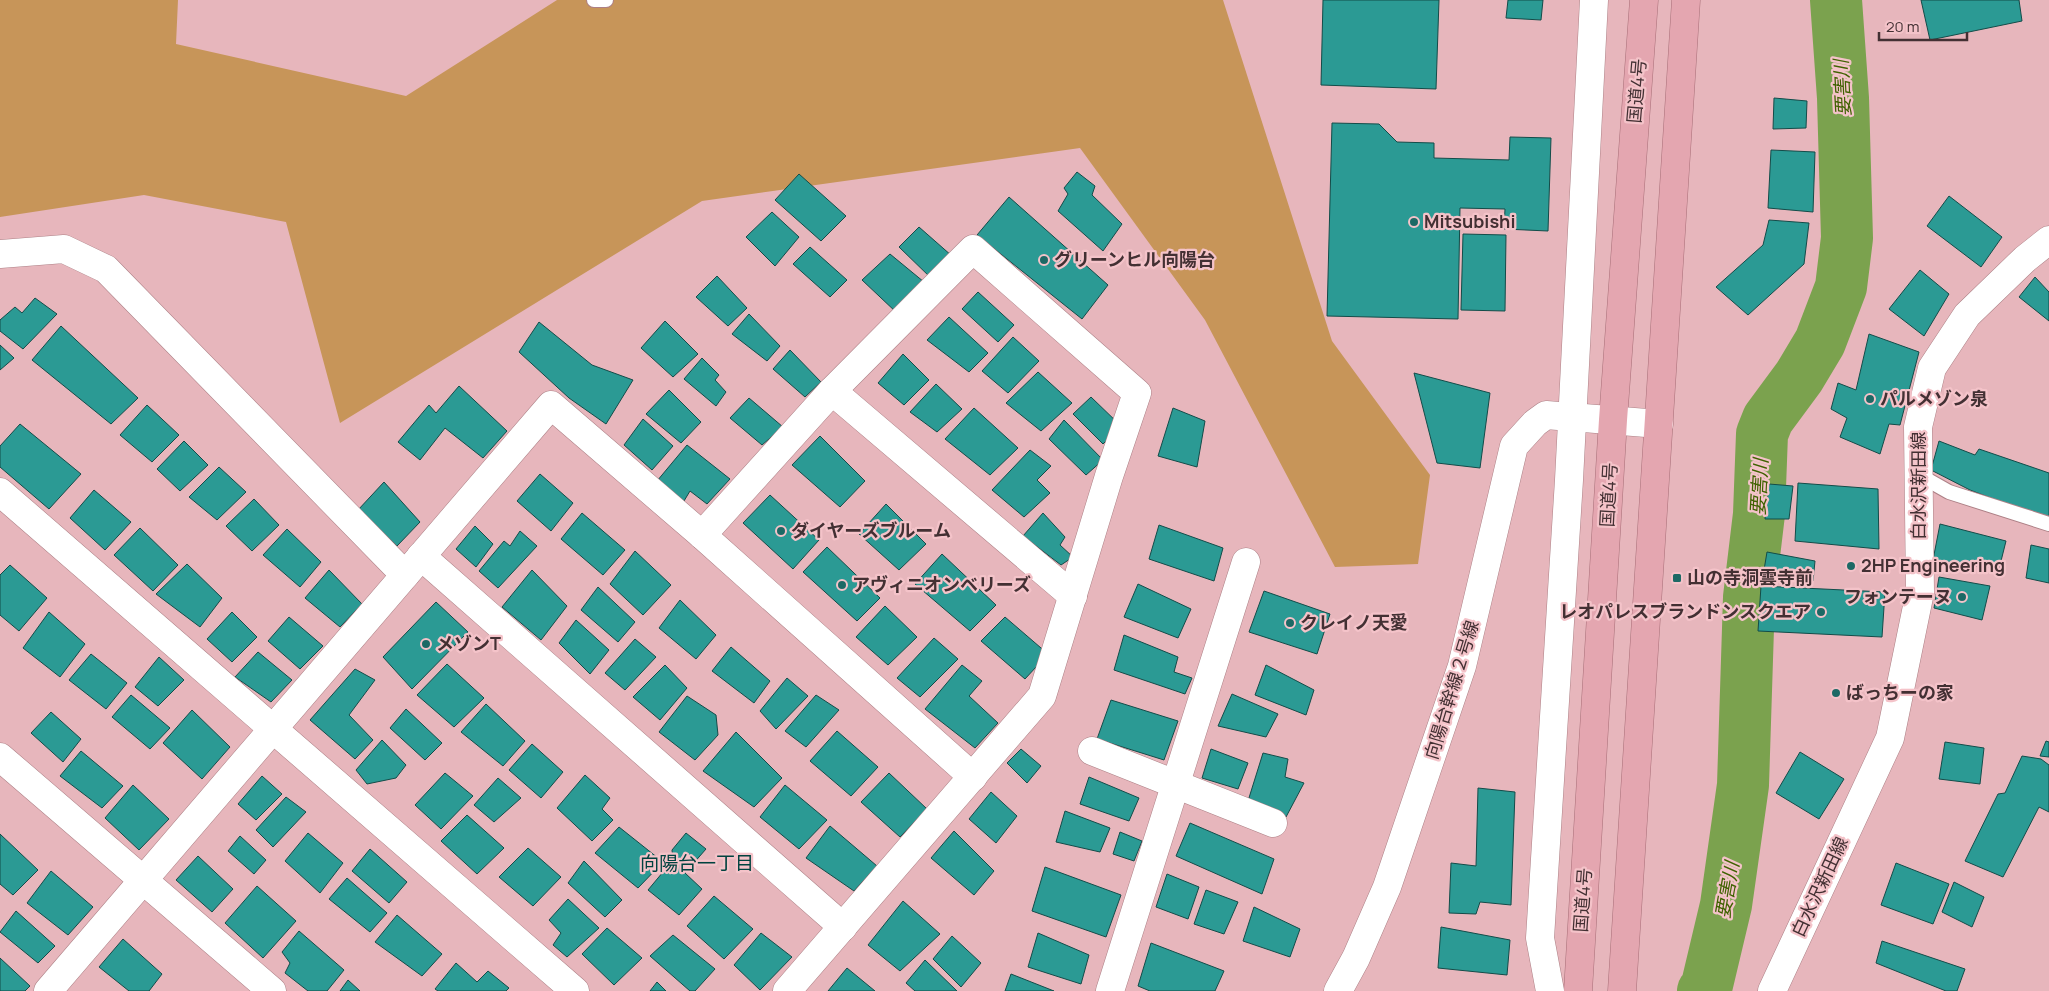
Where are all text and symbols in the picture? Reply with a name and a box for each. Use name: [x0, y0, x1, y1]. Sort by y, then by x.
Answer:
scale bar: [1879, 10, 1966, 42]
text: 20 m: [1886, 16, 1919, 37]
water label: 要害川: [1827, 57, 1856, 117]
street label: 国道4号: [1621, 58, 1651, 124]
place label: Mitsubishi: [1424, 209, 1515, 233]
marker: Mitsubishi: [1408, 216, 1420, 228]
place label: グリーンヒル向陽台: [1054, 247, 1215, 271]
marker: グリーンヒル向陽台: [1038, 254, 1050, 266]
place label: パルメゾン泉: [1880, 386, 1988, 410]
marker: パルメゾン泉: [1864, 393, 1876, 405]
street label: 白水沢新田線: [1906, 432, 1930, 540]
water label: 要害川: [1745, 456, 1774, 516]
street label: 国道4号: [1594, 462, 1622, 528]
place label: ダイヤーズブルーム: [791, 518, 951, 542]
marker: ダイヤーズブルーム: [775, 525, 787, 537]
place label: 2HP Engineering: [1861, 553, 2005, 577]
marker: 2HP Engineering: [1845, 560, 1857, 572]
place label: 山の寺洞雲寺前: [1687, 565, 1813, 589]
place label: アヴィニオンベリーズ: [852, 572, 1031, 596]
marker: 山の寺洞雲寺前: [1671, 572, 1683, 584]
marker: アヴィニオンベリーズ: [836, 579, 848, 591]
place label: フォンテーヌ: [1844, 584, 1952, 608]
marker: フォンテーヌ: [1956, 591, 1968, 603]
place label: レオパレスブランドンスクエア: [1559, 599, 1811, 623]
marker: レオパレスブランドンスクエア: [1815, 606, 1827, 618]
place label: クレイノ天愛: [1300, 610, 1408, 634]
marker: クレイノ天愛: [1284, 617, 1296, 629]
street label: 向陽台幹線２号線: [1419, 617, 1484, 762]
place label: メゾンT: [436, 631, 501, 655]
marker: メゾンT: [420, 638, 432, 650]
place label: ばっちーの家: [1846, 680, 1954, 704]
marker: ばっちーの家: [1830, 687, 1842, 699]
street label: 白水沢新田線: [1785, 833, 1853, 941]
district label: 向陽台一丁目: [640, 850, 754, 876]
water label: 要害川: [1709, 858, 1745, 920]
street label: 国道4号: [1568, 867, 1596, 933]

